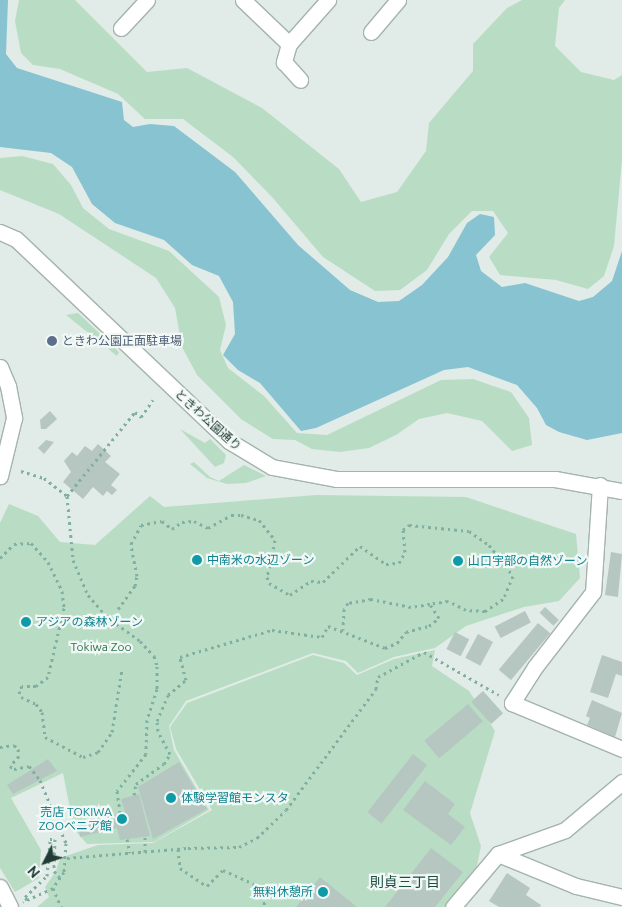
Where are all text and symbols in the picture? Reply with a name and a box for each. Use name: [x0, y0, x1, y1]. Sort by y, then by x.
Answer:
place label: ときわ公園正面駐車場: [62, 334, 182, 348]
marker: ときわ公園正面駐車場: [46, 335, 58, 347]
street label: ときわ公園通り: [172, 387, 244, 453]
place label: 中南米の水辺ゾーン: [207, 553, 315, 567]
marker: 中南米の水辺ゾーン: [191, 554, 203, 566]
place label: 山口宇部の自然ゾーン: [468, 554, 588, 568]
marker: 山口宇部の自然ゾーン: [452, 555, 464, 567]
place label: アジアの森林ゾーン: [36, 615, 144, 629]
marker: アジアの森林ゾーン: [20, 616, 32, 628]
park label: Tokiwa Zoo: [70, 640, 132, 654]
place label: 体験学習館モンスタ: [181, 791, 289, 805]
marker: 体験学習館モンスタ: [165, 792, 177, 804]
place label: 売店 TOKIWA ZOOべニア館: [39, 805, 112, 833]
marker: 売店 TOKIWA ZOOべニア館: [116, 813, 128, 825]
north arrow: [20, 837, 70, 887]
text: N: [24, 863, 43, 881]
district label: 則貞三丁目: [370, 874, 440, 890]
place label: 無料休憩所: [253, 885, 313, 899]
marker: 無料休憩所: [317, 886, 329, 898]

